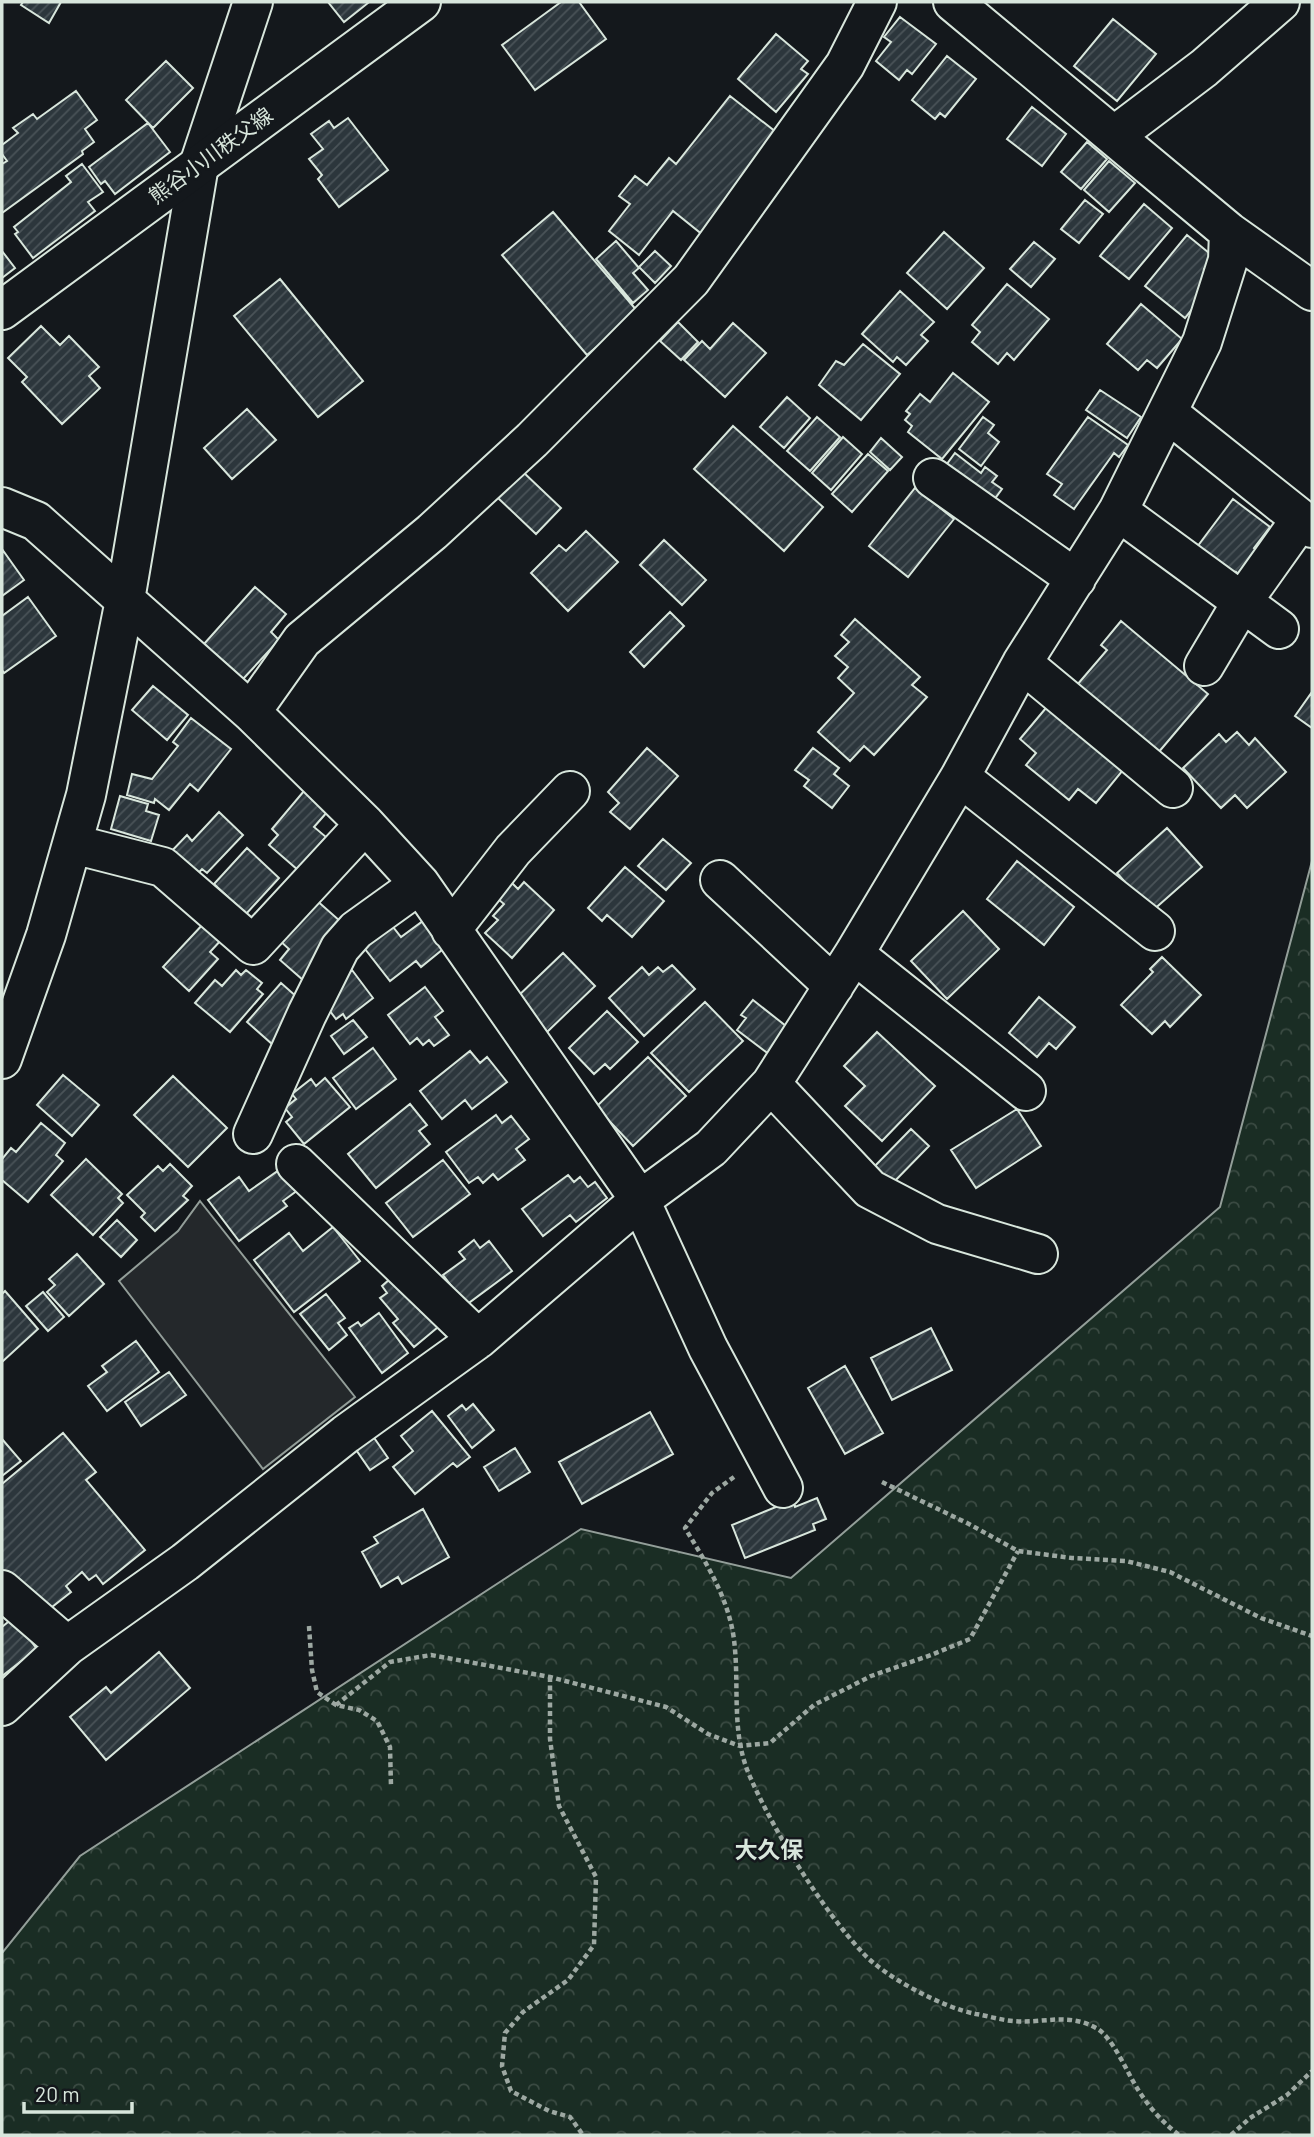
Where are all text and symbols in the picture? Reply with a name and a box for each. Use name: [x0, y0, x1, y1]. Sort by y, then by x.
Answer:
street label: 熊谷小川秩父線: [143, 101, 277, 208]
district label: 大久保: [735, 1835, 804, 1863]
scale bar: [24, 2070, 133, 2114]
text: 20 m: [35, 2081, 80, 2106]

